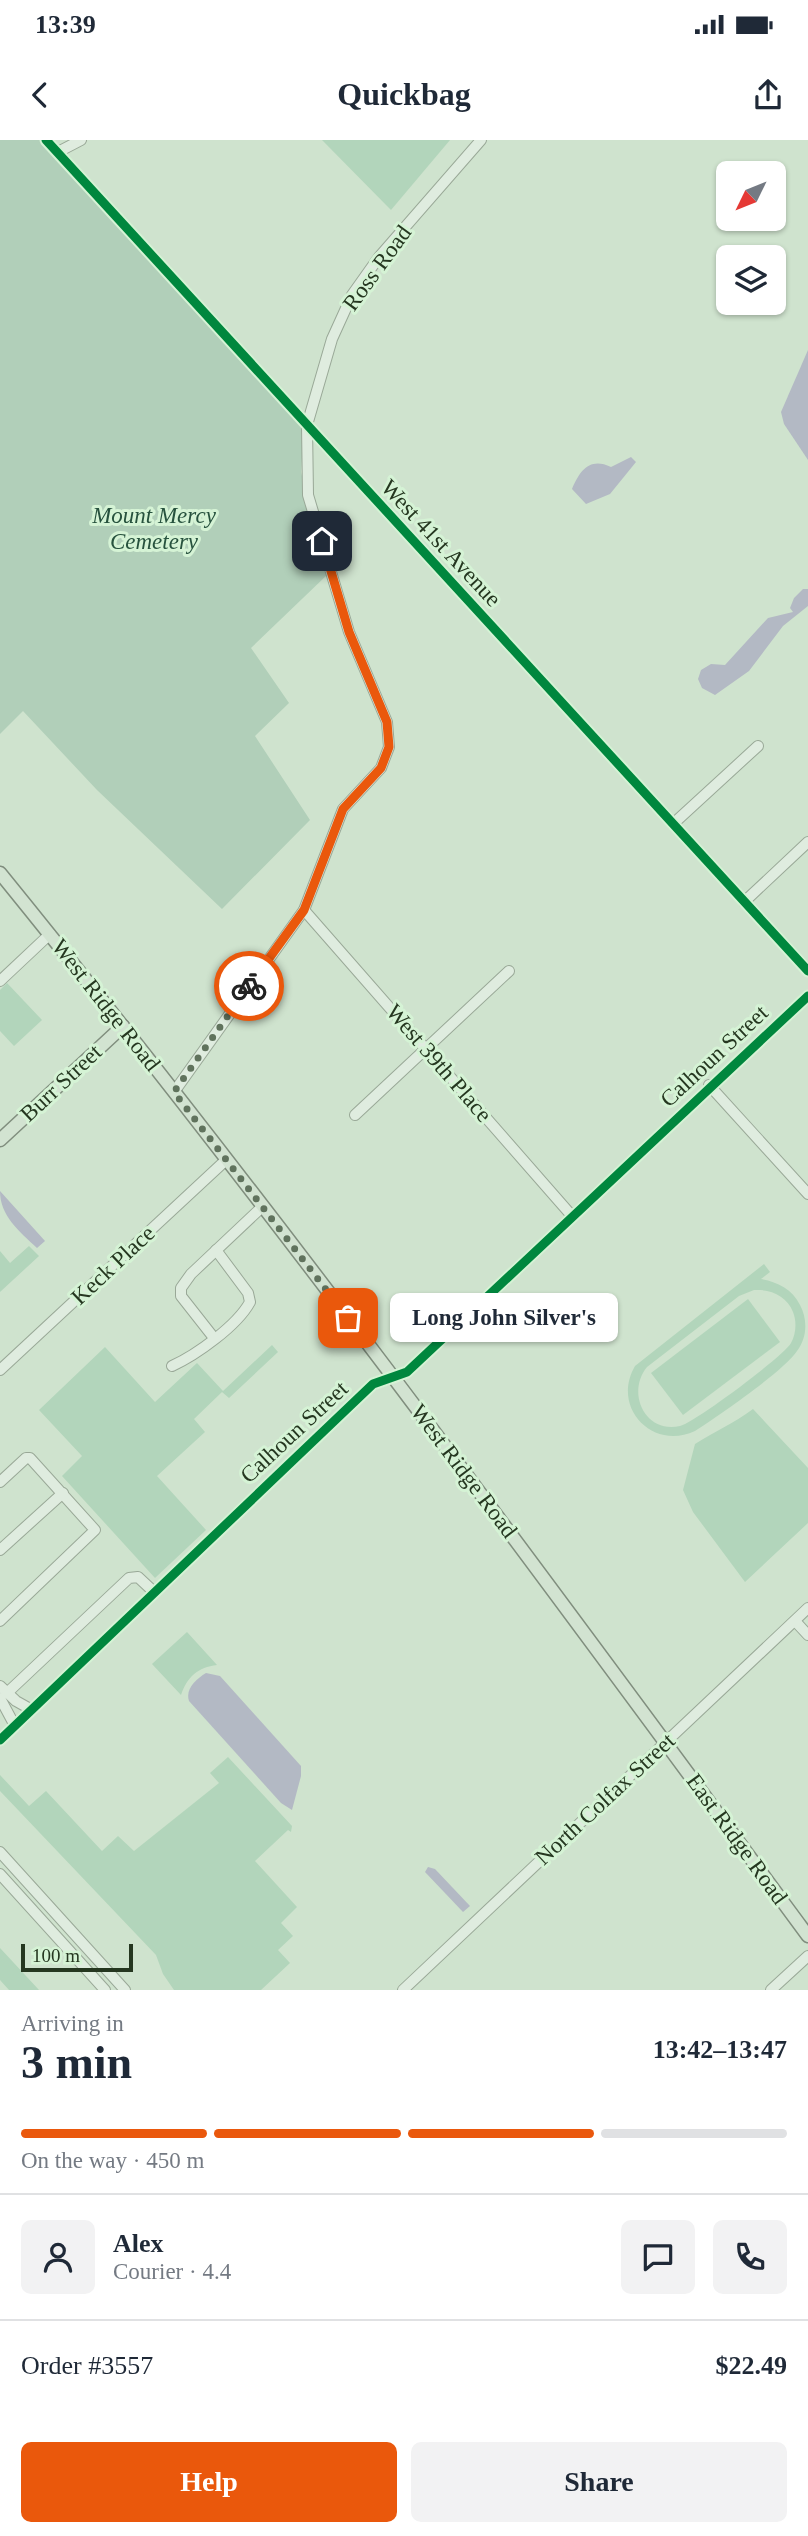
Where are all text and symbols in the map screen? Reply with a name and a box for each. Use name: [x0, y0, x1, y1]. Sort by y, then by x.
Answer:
text: 13:39: [35, 10, 96, 39]
icon: back: [21, 76, 59, 114]
text: Quickbag: [337, 76, 471, 112]
icon: share: [749, 76, 787, 114]
north arrow: [716, 161, 786, 231]
map controls: [716, 161, 786, 315]
street label: Ross Road: [338, 220, 417, 315]
button: layers: [716, 245, 786, 315]
street label: West 41st Avenue: [376, 475, 506, 611]
park label: Mount Mercy Cemetery: [91, 503, 217, 554]
pin: [292, 511, 352, 571]
icon: home: [303, 522, 341, 560]
street label: West Ridge Road: [47, 934, 166, 1076]
courier: [214, 951, 284, 1021]
icon: bike: [230, 967, 268, 1005]
street label: West 39th Place: [381, 999, 497, 1127]
street label: Calhoun Street: [655, 1000, 773, 1112]
street label: Burr Street: [15, 1039, 107, 1127]
street label: Keck Place: [66, 1220, 160, 1310]
pin: [318, 1288, 378, 1348]
callout: Long John Silver's: [390, 1294, 618, 1342]
icon: bag: [329, 1299, 367, 1337]
text: Long John Silver's: [412, 1305, 596, 1330]
street label: Calhoun Street: [235, 1376, 353, 1488]
street label: West Ridge Road: [406, 1399, 523, 1543]
street label: North Colfax Street: [530, 1728, 680, 1870]
street label: East Ridge Road: [681, 1769, 793, 1909]
scale bar: [21, 1941, 133, 1973]
text: 100 m: [32, 1945, 80, 1966]
text: Arriving in: [21, 2011, 124, 2036]
text: 13:42–13:47: [653, 2035, 787, 2064]
text: 3 min: [21, 2037, 132, 2088]
text: On the way · 450 m: [21, 2148, 204, 2173]
button: person: [21, 2220, 95, 2294]
button: chat: [621, 2220, 695, 2294]
button: phone: [713, 2220, 787, 2294]
text: Alex: [113, 2229, 164, 2258]
text: Courier · 4.4: [113, 2259, 231, 2284]
text: Order #3557: [21, 2351, 153, 2380]
text: $22.49: [716, 2351, 787, 2380]
button: Help: [21, 2442, 397, 2522]
button: Share: [411, 2442, 787, 2522]

